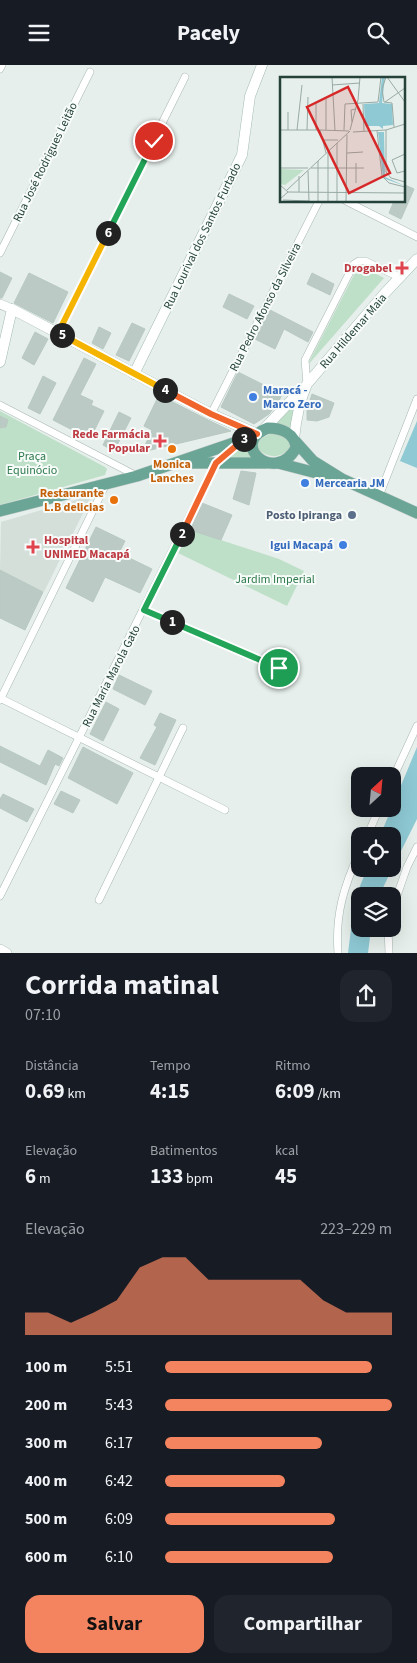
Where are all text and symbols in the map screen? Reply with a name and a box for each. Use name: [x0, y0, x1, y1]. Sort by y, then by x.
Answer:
text: Pacely: [177, 17, 240, 49]
icon: menu: [25, 19, 53, 47]
icon: search: [364, 19, 392, 47]
inset map: [280, 77, 404, 203]
street label: Rua José Rodrigues Leitão: [9, 99, 82, 225]
pin: [133, 120, 175, 162]
icon: check: [140, 127, 168, 155]
street label: Rua Lourival dos Santos Furtado: [159, 160, 245, 312]
pin: 6: [96, 221, 120, 245]
text: 6: [105, 223, 112, 243]
street label: Rua Pedro Afonso da Silveira: [226, 240, 305, 375]
place label: Drogabel: [344, 260, 393, 277]
marker: Drogabel: [396, 262, 408, 274]
street label: Rua Hildemar Maia: [316, 290, 391, 373]
pin: 5: [50, 323, 74, 347]
text: 5: [59, 325, 66, 345]
pin: 4: [152, 377, 178, 403]
text: 4: [162, 380, 169, 400]
place label: Maracá - Marco Zero: [263, 382, 322, 413]
marker: Maracá - Marco Zero: [247, 391, 259, 403]
place label: Rede Farmácia Popular: [72, 426, 150, 457]
pin: 3: [232, 427, 256, 451]
text: 3: [241, 429, 248, 449]
marker: Rede Farmácia Popular: [154, 435, 166, 447]
marker: Monica Lanches: [166, 443, 178, 455]
park label: Praça Equinócio: [7, 448, 57, 479]
place label: Monica Lanches: [150, 456, 194, 487]
place label: Mercearia JM: [315, 475, 385, 492]
marker: Mercearia JM: [299, 477, 311, 489]
place label: Restaurante L.B delicias: [40, 485, 104, 516]
marker: Restaurante L.B delicias: [108, 494, 120, 506]
place label: Posto Ipiranga: [266, 507, 342, 524]
marker: Posto Ipiranga: [346, 509, 358, 521]
pin: 2: [170, 521, 194, 547]
text: 2: [179, 524, 186, 544]
place label: Hospital UNIMED Macapá: [44, 532, 130, 563]
place label: Igui Macapá: [270, 537, 333, 554]
marker: Igui Macapá: [337, 539, 349, 551]
marker: Hospital UNIMED Macapá: [26, 540, 40, 554]
park label: Jardim Imperial: [235, 571, 315, 588]
pin: 1: [160, 609, 184, 635]
text: 1: [169, 612, 176, 632]
street label: Rua Maria Marola Gato: [78, 622, 145, 730]
pin: [258, 647, 300, 689]
icon: arrive: [265, 654, 293, 682]
north arrow: [351, 767, 401, 817]
map controls: [351, 767, 401, 937]
button: locate: [351, 827, 401, 877]
button: layers: [351, 887, 401, 937]
text: Corrida matinal: [25, 965, 219, 1005]
button: share: [340, 970, 392, 1022]
text: 07:10: [25, 1004, 61, 1026]
text: Distância: [25, 1056, 79, 1076]
text: Tempo: [150, 1056, 191, 1076]
text: Ritmo: [275, 1056, 310, 1076]
text: 0.69: [25, 1076, 65, 1106]
text: 4:15: [150, 1076, 190, 1106]
text: 6:09: [275, 1076, 315, 1106]
text: km: [65, 1084, 86, 1104]
text: /km: [315, 1084, 341, 1104]
text: Elevação: [25, 1141, 77, 1161]
text: Batimentos: [150, 1141, 217, 1161]
text: kcal: [275, 1141, 299, 1161]
text: 6: [25, 1161, 36, 1191]
text: 133: [150, 1161, 183, 1191]
text: 45: [275, 1161, 297, 1191]
text: m: [36, 1169, 51, 1189]
text: bpm: [183, 1169, 213, 1189]
text: Elevação: [25, 1218, 85, 1240]
text: 223–229 m: [320, 1218, 392, 1240]
text: 100 m: [25, 1356, 67, 1378]
text: 5:51: [105, 1356, 133, 1378]
text: 200 m: [25, 1394, 67, 1416]
text: 5:43: [105, 1394, 133, 1416]
text: 300 m: [25, 1432, 67, 1454]
text: 6:17: [105, 1432, 133, 1454]
text: 400 m: [25, 1470, 67, 1492]
text: 6:42: [105, 1470, 133, 1492]
text: 500 m: [25, 1508, 67, 1530]
text: 6:09: [105, 1508, 133, 1530]
text: 600 m: [25, 1546, 67, 1568]
text: 6:10: [105, 1546, 133, 1568]
button: Salvar: [25, 1595, 204, 1653]
button: Compartilhar: [214, 1595, 392, 1653]

